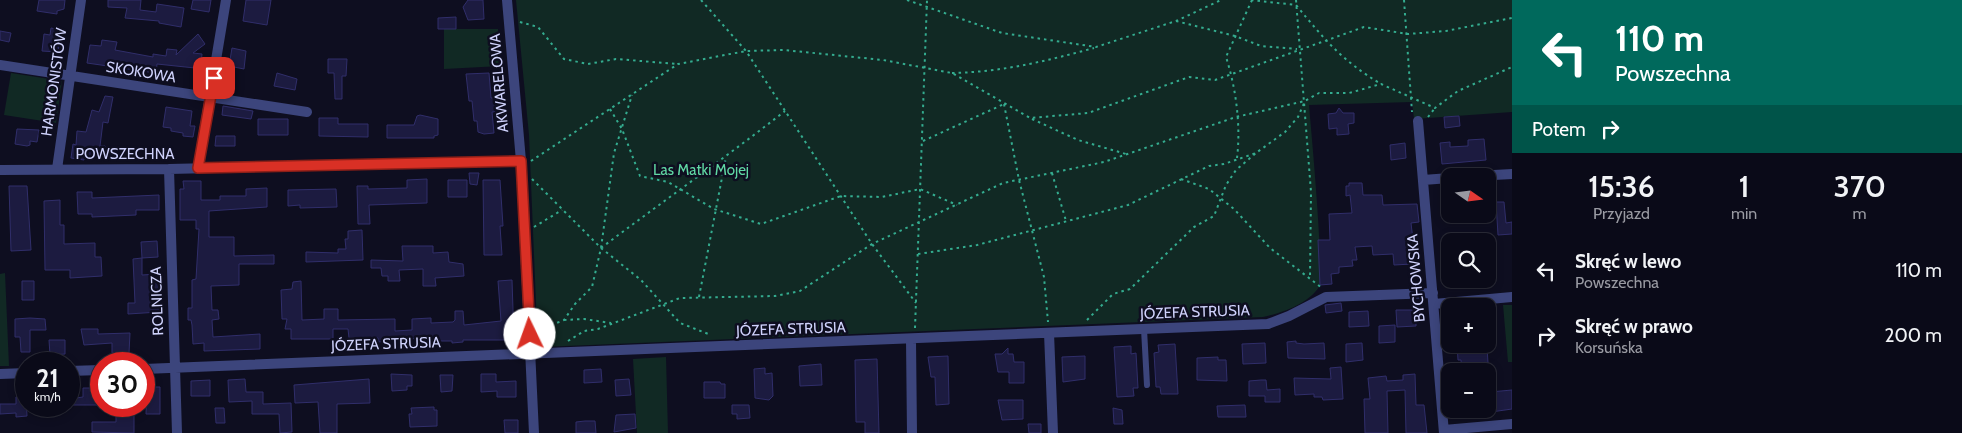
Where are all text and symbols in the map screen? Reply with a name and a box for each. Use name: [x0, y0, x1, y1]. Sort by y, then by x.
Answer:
text: 110 m: [1615, 17, 1704, 60]
icon: left: [1532, 20, 1597, 85]
street label: HARMONISTÓW: [37, 26, 71, 137]
street label: AKWARELOWA: [486, 32, 512, 133]
pin: [193, 57, 235, 99]
street label: SKOKOWA: [105, 58, 178, 87]
text: Powszechna: [1615, 60, 1731, 87]
icon: arrive: [200, 64, 228, 92]
icon: right: [1596, 115, 1624, 143]
text: Potem: [1532, 118, 1586, 141]
street label: POWSZECHNA: [76, 145, 175, 163]
park label: Las Matki Mojej: [653, 161, 749, 179]
north arrow: [1441, 168, 1496, 222]
map controls: [1441, 168, 1496, 418]
text: 15:36: [1588, 168, 1655, 205]
text: 1: [1739, 168, 1749, 205]
text: 370: [1834, 168, 1886, 205]
text: Przyjazd: [1593, 204, 1650, 223]
text: min: [1731, 204, 1757, 223]
text: m: [1853, 204, 1867, 223]
street label: BYCHOWSKA: [1403, 232, 1429, 323]
button: search: [1441, 233, 1496, 288]
text: Skręć w lewo: [1575, 250, 1681, 273]
icon: left: [1532, 257, 1560, 285]
text: 110 m: [1895, 259, 1942, 282]
street label: ROLNICZA: [147, 265, 167, 336]
text: Powszechna: [1575, 273, 1659, 292]
button: +: [1441, 298, 1496, 353]
street label: JÓZEFA STRUSIA: [1139, 300, 1251, 323]
position arrow: [503, 307, 555, 359]
text: Skręć w prawo: [1575, 315, 1693, 338]
street label: JÓZEFA STRUSIA: [735, 317, 847, 340]
icon: right: [1532, 322, 1560, 350]
text: 200 m: [1885, 324, 1942, 347]
street label: JÓZEFA STRUSIA: [330, 332, 442, 355]
text: Korsuńska: [1575, 338, 1643, 357]
speed limit sign: 30: [90, 352, 155, 417]
text: 21: [36, 363, 59, 393]
button: −: [1441, 363, 1496, 418]
text: km/h: [34, 389, 61, 404]

